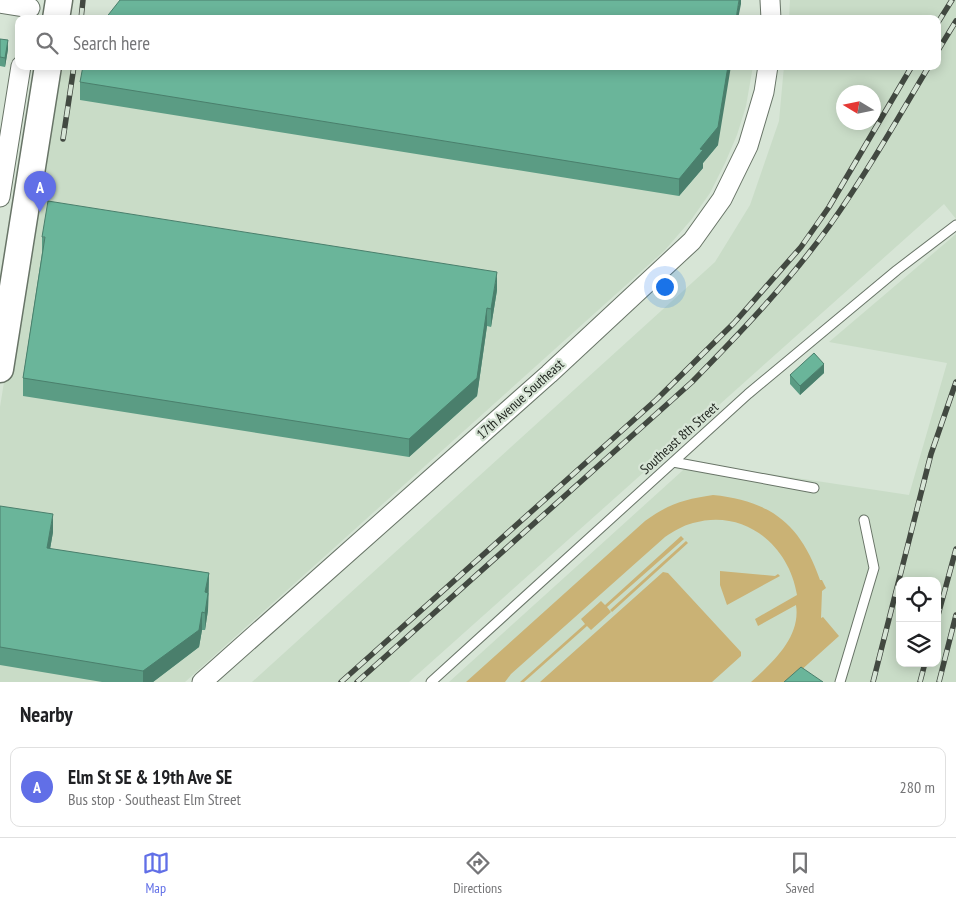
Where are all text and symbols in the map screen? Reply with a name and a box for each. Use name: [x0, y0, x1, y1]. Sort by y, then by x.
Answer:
search box: [15, 15, 941, 70]
icon: search: [33, 29, 61, 57]
text: Search here: [73, 31, 150, 55]
north arrow: [836, 85, 881, 130]
pin: A: [24, 171, 56, 212]
your location: [652, 274, 678, 300]
street label: 17th Avenue Southeast: [473, 355, 568, 443]
street label: Southeast 8th Street: [636, 398, 722, 478]
map controls: [896, 577, 941, 667]
button: locate: [896, 577, 941, 622]
button: layers: [896, 622, 941, 667]
text: Nearby: [20, 701, 73, 728]
text: Elm St SE & 19th Ave SE: [68, 765, 232, 789]
text: A: [33, 777, 41, 797]
text: 280 m: [900, 777, 935, 797]
text: Bus stop · Southeast Elm Street: [68, 789, 241, 809]
tab: Map: [142, 849, 170, 897]
tab: Directions: [453, 849, 502, 897]
tab: Saved: [785, 849, 814, 897]

